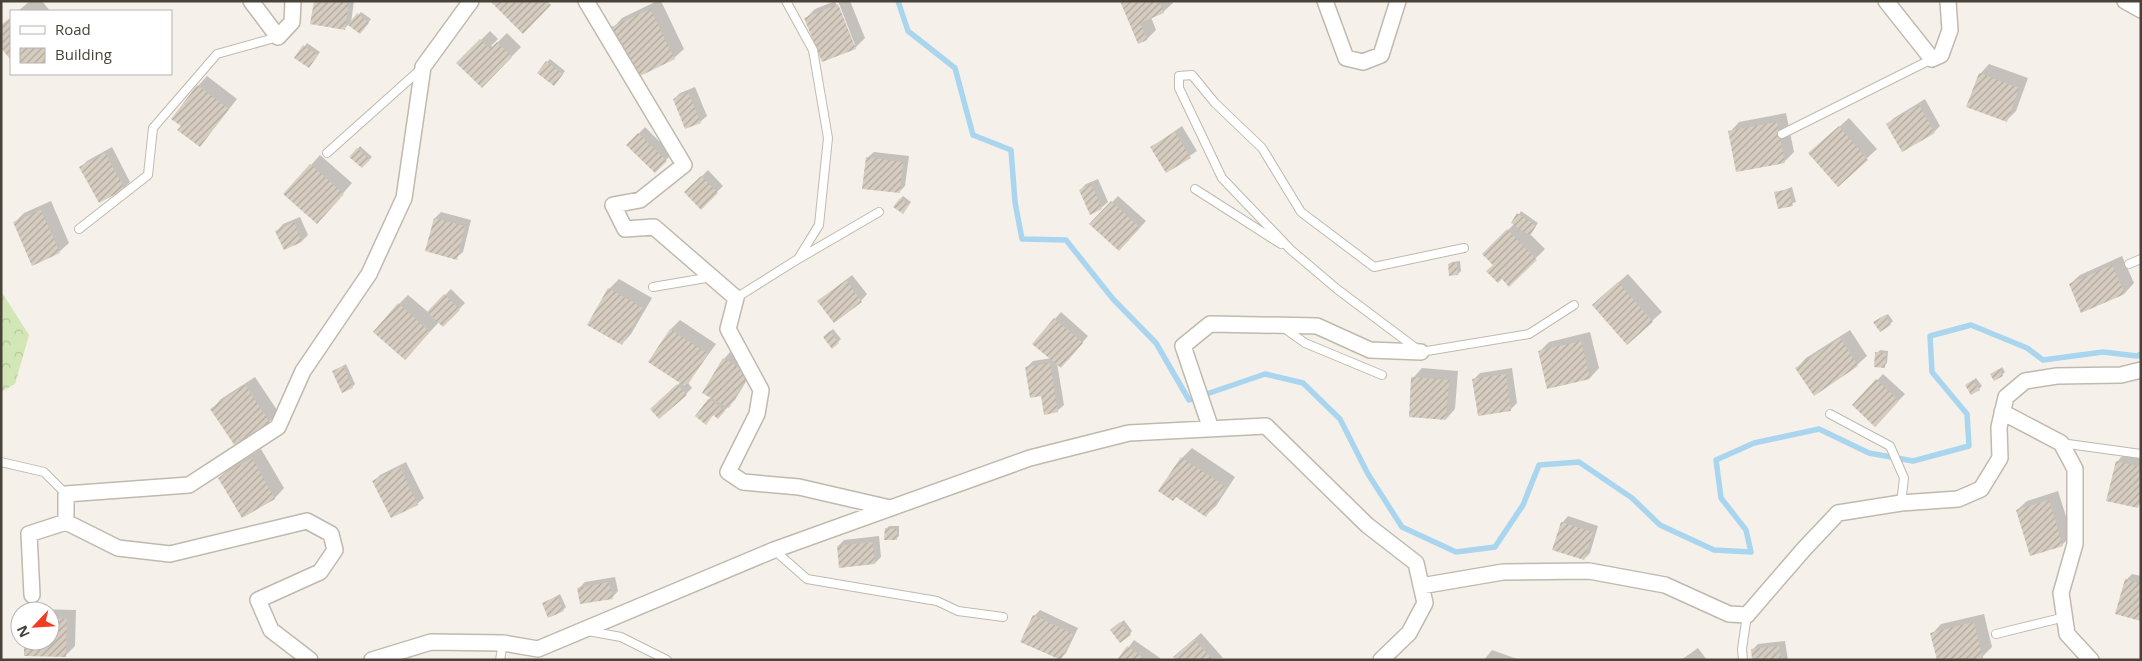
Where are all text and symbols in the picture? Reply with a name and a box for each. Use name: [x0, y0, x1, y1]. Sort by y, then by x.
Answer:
legend: [10, 10, 172, 75]
text: Road: [55, 19, 91, 39]
text: Building: [55, 44, 112, 64]
north arrow: [10, 601, 60, 651]
text: N: [12, 623, 34, 641]

